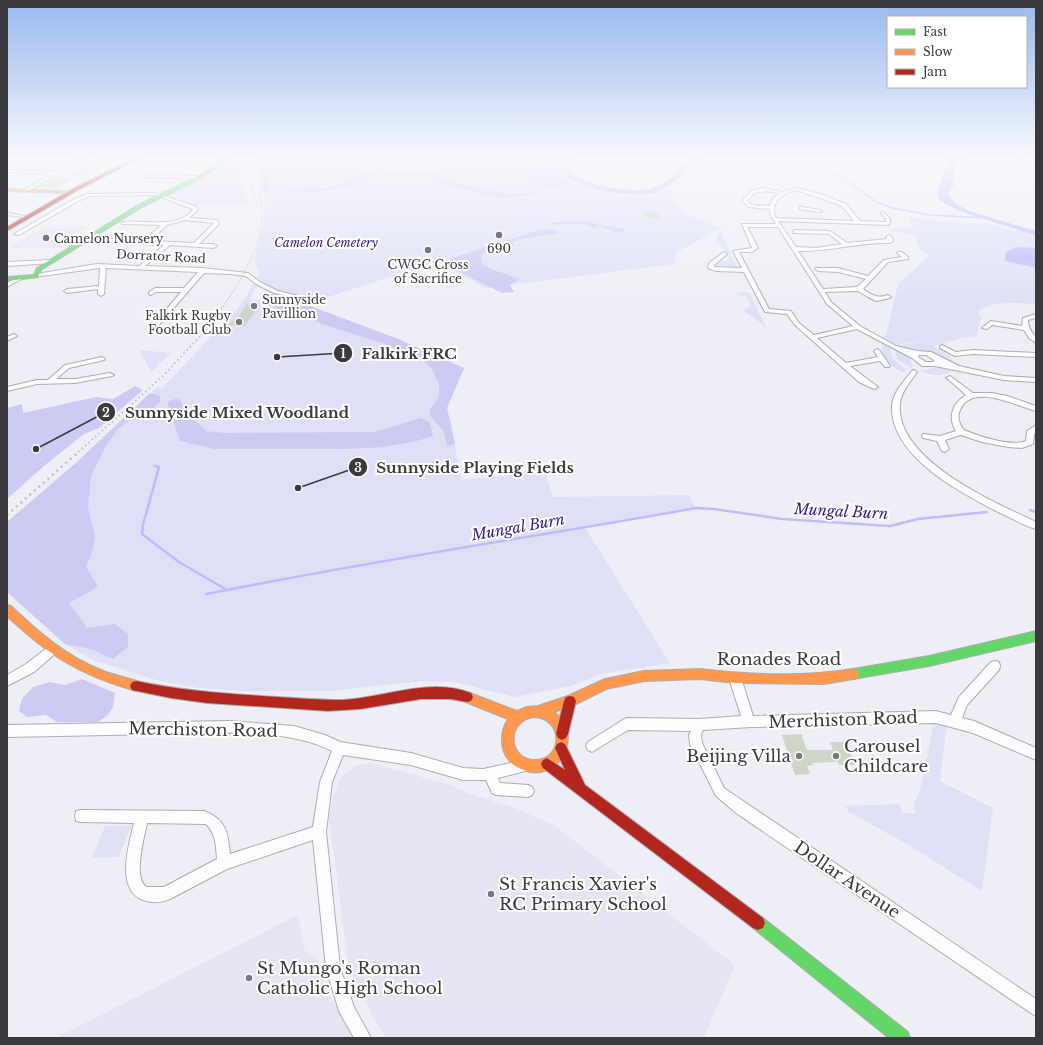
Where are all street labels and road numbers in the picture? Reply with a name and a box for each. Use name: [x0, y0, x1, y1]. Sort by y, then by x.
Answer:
street label: Dorrator Road: [116, 246, 206, 266]
street label: Ronades Road: [717, 649, 842, 670]
street label: Merchiston Road: [768, 707, 919, 733]
street label: Merchiston Road: [128, 718, 278, 742]
street label: Dollar Avenue: [790, 837, 904, 923]

